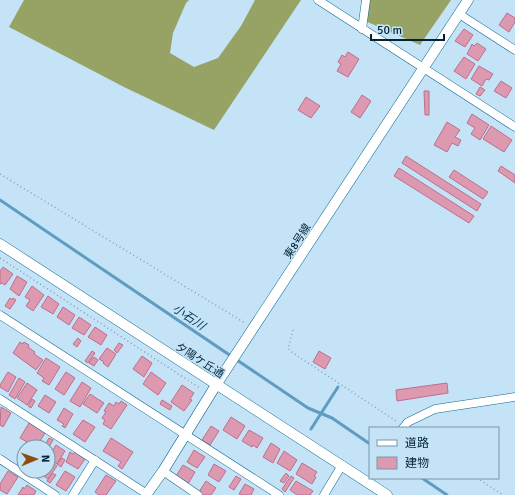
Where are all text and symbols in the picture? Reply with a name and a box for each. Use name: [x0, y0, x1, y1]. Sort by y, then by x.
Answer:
scale bar: [371, 16, 444, 42]
text: 50 m: [377, 23, 402, 38]
street label: 東8号線: [281, 221, 313, 261]
water label: 小石川: [170, 301, 209, 335]
street label: 夕陽ケ丘通: [173, 340, 226, 381]
legend: [369, 427, 499, 479]
text: 道路: [405, 436, 429, 451]
north arrow: [16, 439, 56, 479]
text: N: [39, 455, 52, 463]
text: 建物: [405, 456, 429, 471]

